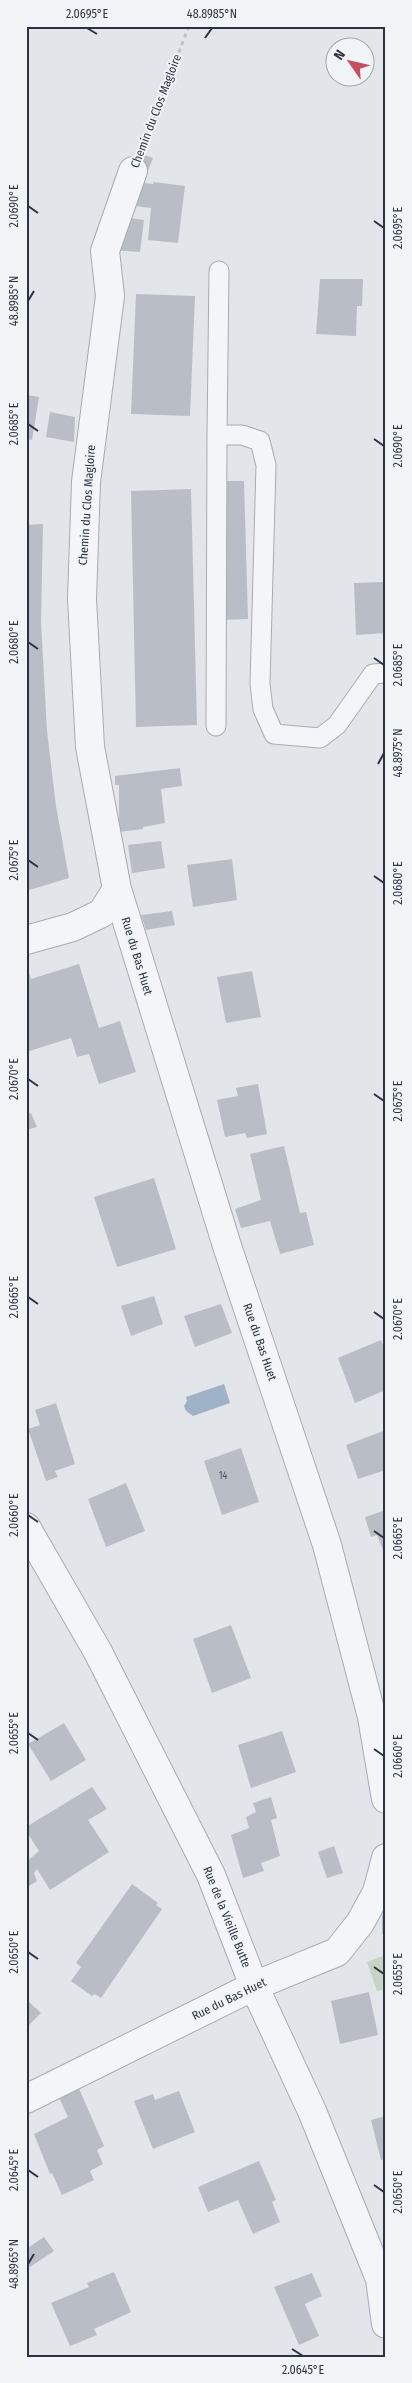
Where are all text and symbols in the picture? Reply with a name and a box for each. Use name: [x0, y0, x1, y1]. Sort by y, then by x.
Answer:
text: 2.0695°E: [66, 7, 108, 21]
text: 48.8985°N: [187, 7, 237, 21]
north arrow: [324, 38, 374, 88]
text: N: [330, 47, 349, 63]
street label: Chemin du Clos Magloire: [128, 52, 184, 170]
text: 2.0690°E: [7, 184, 21, 228]
text: 2.0695°E: [391, 207, 405, 249]
text: 48.8985°N: [7, 276, 21, 326]
text: 2.0685°E: [7, 402, 21, 445]
text: 2.0690°E: [391, 424, 405, 468]
street label: Chemin du Clos Magloire: [76, 444, 98, 566]
text: 2.0680°E: [7, 620, 21, 664]
text: 2.0685°E: [391, 643, 405, 686]
text: 48.8975°N: [391, 729, 405, 777]
text: 2.0675°E: [7, 839, 21, 881]
text: 2.0680°E: [391, 861, 405, 905]
street label: Rue du Bas Huet: [118, 915, 156, 997]
text: 2.0670°E: [7, 1058, 21, 1100]
text: 2.0675°E: [391, 1080, 405, 1122]
text: 2.0665°E: [7, 1275, 21, 1318]
text: 2.0670°E: [391, 1298, 405, 1340]
street label: Rue du Bas Huet: [240, 1302, 280, 1383]
house number: 14: [219, 1470, 228, 1482]
text: 2.0660°E: [7, 1493, 21, 1537]
text: 2.0665°E: [391, 1516, 405, 1559]
text: 2.0655°E: [7, 1712, 21, 1754]
text: 2.0660°E: [391, 1734, 405, 1778]
street label: Rue de la Vieille Butte: [200, 1864, 254, 1970]
text: 2.0650°E: [7, 1930, 21, 1973]
text: 2.0655°E: [391, 1953, 405, 1995]
street label: Rue du Bas Huet: [190, 1975, 268, 2023]
text: 2.0645°E: [7, 2149, 21, 2191]
text: 2.0650°E: [391, 2170, 405, 2213]
text: 48.8965°N: [7, 2239, 21, 2289]
text: 2.0645°E: [282, 2363, 324, 2377]

